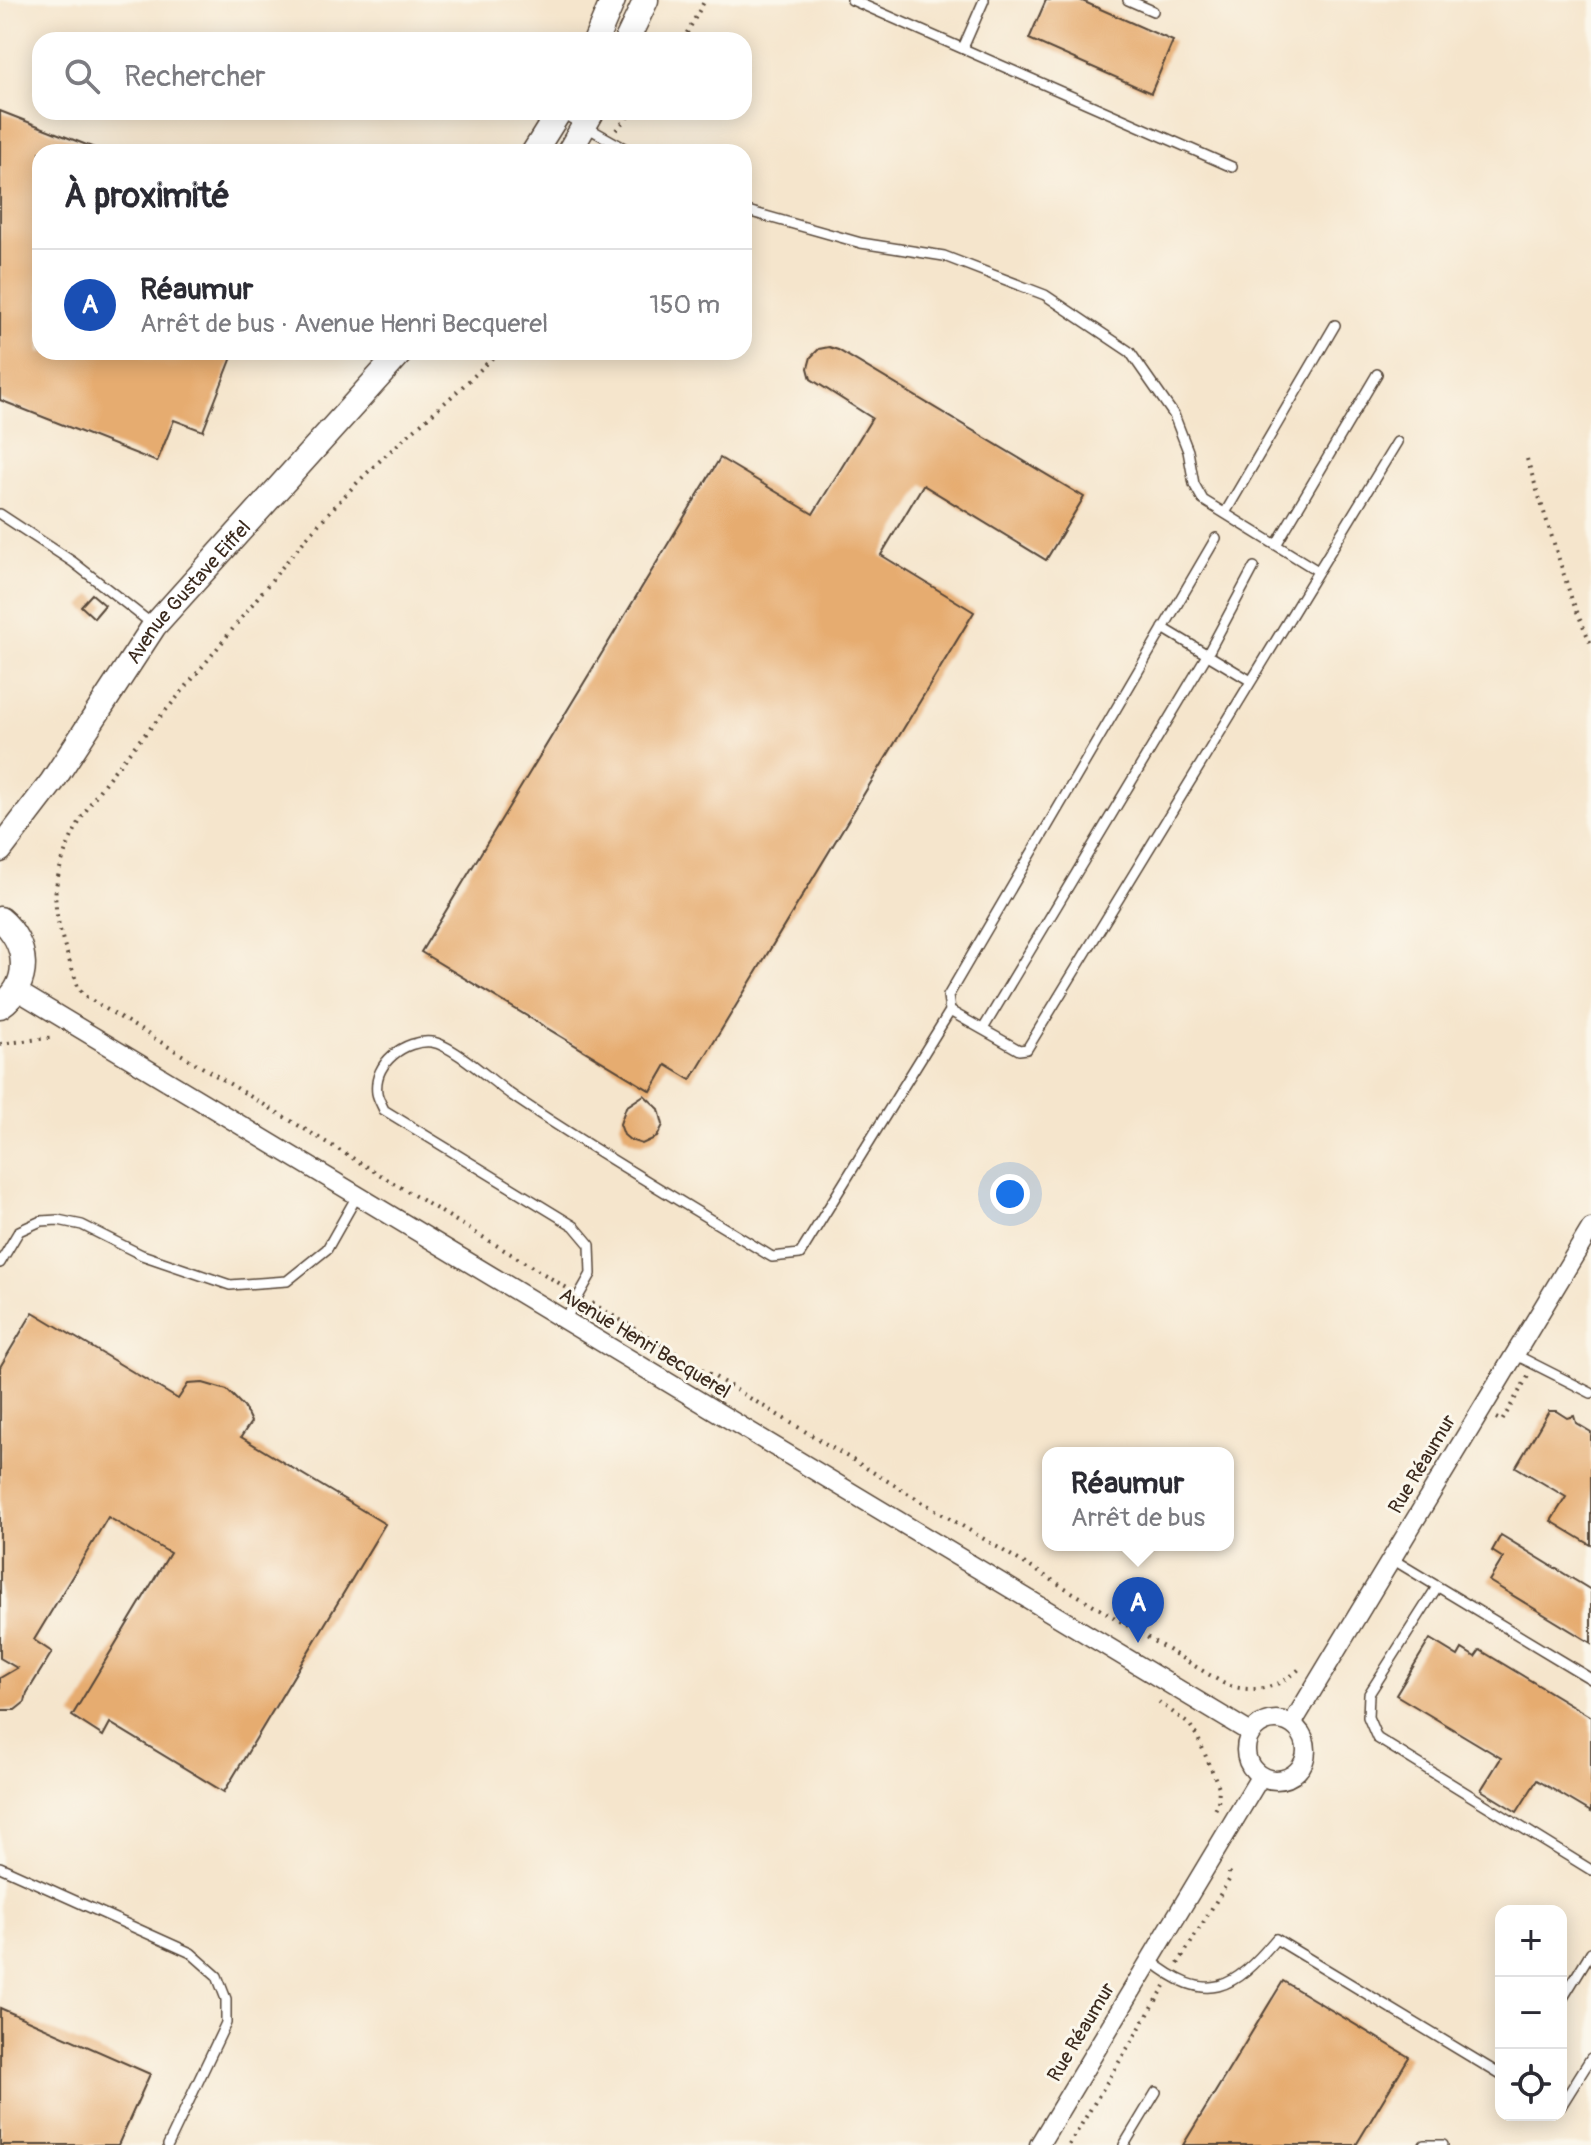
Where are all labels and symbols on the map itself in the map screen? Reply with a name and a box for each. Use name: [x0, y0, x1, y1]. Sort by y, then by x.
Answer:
street label: Avenue Gustave Eiffel: [120, 515, 256, 668]
your location: [990, 1174, 1030, 1214]
street label: Avenue Henri Becquerel: [555, 1282, 735, 1404]
street label: Rue Réaumur: [1383, 1410, 1461, 1518]
pin: A: [1112, 1577, 1164, 1643]
street label: Rue Réaumur: [1042, 1978, 1120, 2086]

